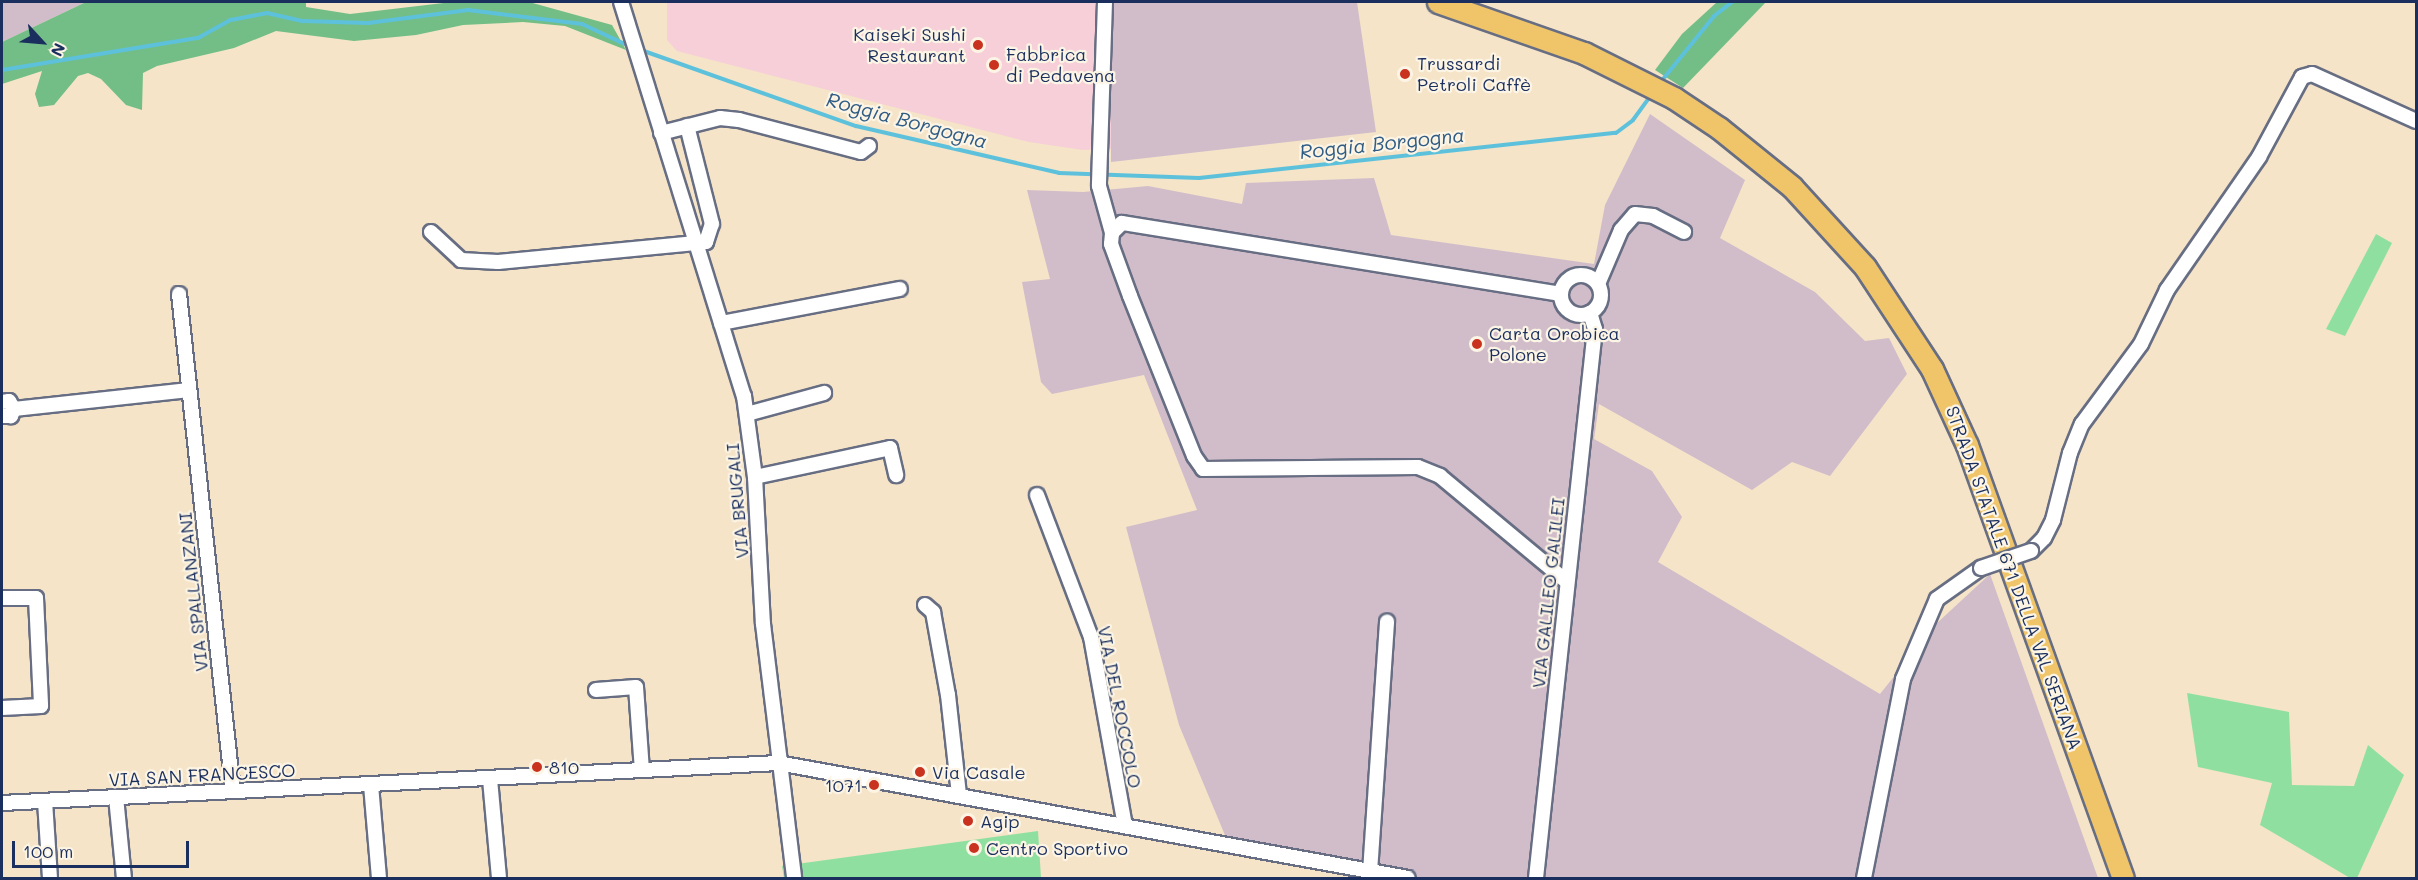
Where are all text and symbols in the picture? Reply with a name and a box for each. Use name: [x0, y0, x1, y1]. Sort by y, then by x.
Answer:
north arrow: [12, 12, 72, 72]
place label: Kaiseki Sushi Restaurant: [853, 24, 966, 66]
marker: Kaiseki Sushi Restaurant: [971, 38, 985, 52]
text: N: [47, 40, 71, 60]
place label: Fabbrica di Pedavena: [1006, 44, 1115, 86]
place label: Trussardi Petroli Caffè: [1417, 53, 1531, 96]
marker: Fabbrica di Pedavena: [987, 58, 1001, 72]
marker: Trussardi Petroli Caffè: [1398, 67, 1412, 81]
water label: Roggia Borgogna: [824, 87, 990, 153]
water label: Roggia Borgogna: [1298, 122, 1466, 164]
place label: Carta Orobica Polone: [1489, 323, 1620, 366]
marker: Carta Orobica Polone: [1470, 337, 1484, 351]
street label: STRADA STATALE 671 DELLA VAL SERIANA: [1942, 403, 2086, 753]
street label: VIA BRUGALI: [721, 443, 753, 559]
street label: VIA GALILEO GALILEI: [1527, 497, 1569, 689]
street label: VIA SPALLANZANI: [174, 511, 212, 673]
street label: VIA DEL ROCCOLO: [1094, 624, 1146, 790]
place label: 810: [549, 756, 579, 778]
street label: VIA SAN FRANCESCO: [108, 759, 296, 791]
marker: 810: [530, 760, 544, 774]
place label: Via Casale: [932, 761, 1026, 783]
marker: Via Casale: [913, 765, 927, 779]
place label: 1071: [825, 774, 862, 796]
marker: 1071: [867, 778, 881, 792]
place label: Agip: [980, 810, 1020, 832]
marker: Agip: [961, 814, 975, 828]
scale bar: [15, 829, 192, 867]
place label: Centro Sportivo: [986, 837, 1128, 859]
text: 100 m: [23, 839, 73, 863]
marker: Centro Sportivo: [967, 841, 981, 855]

